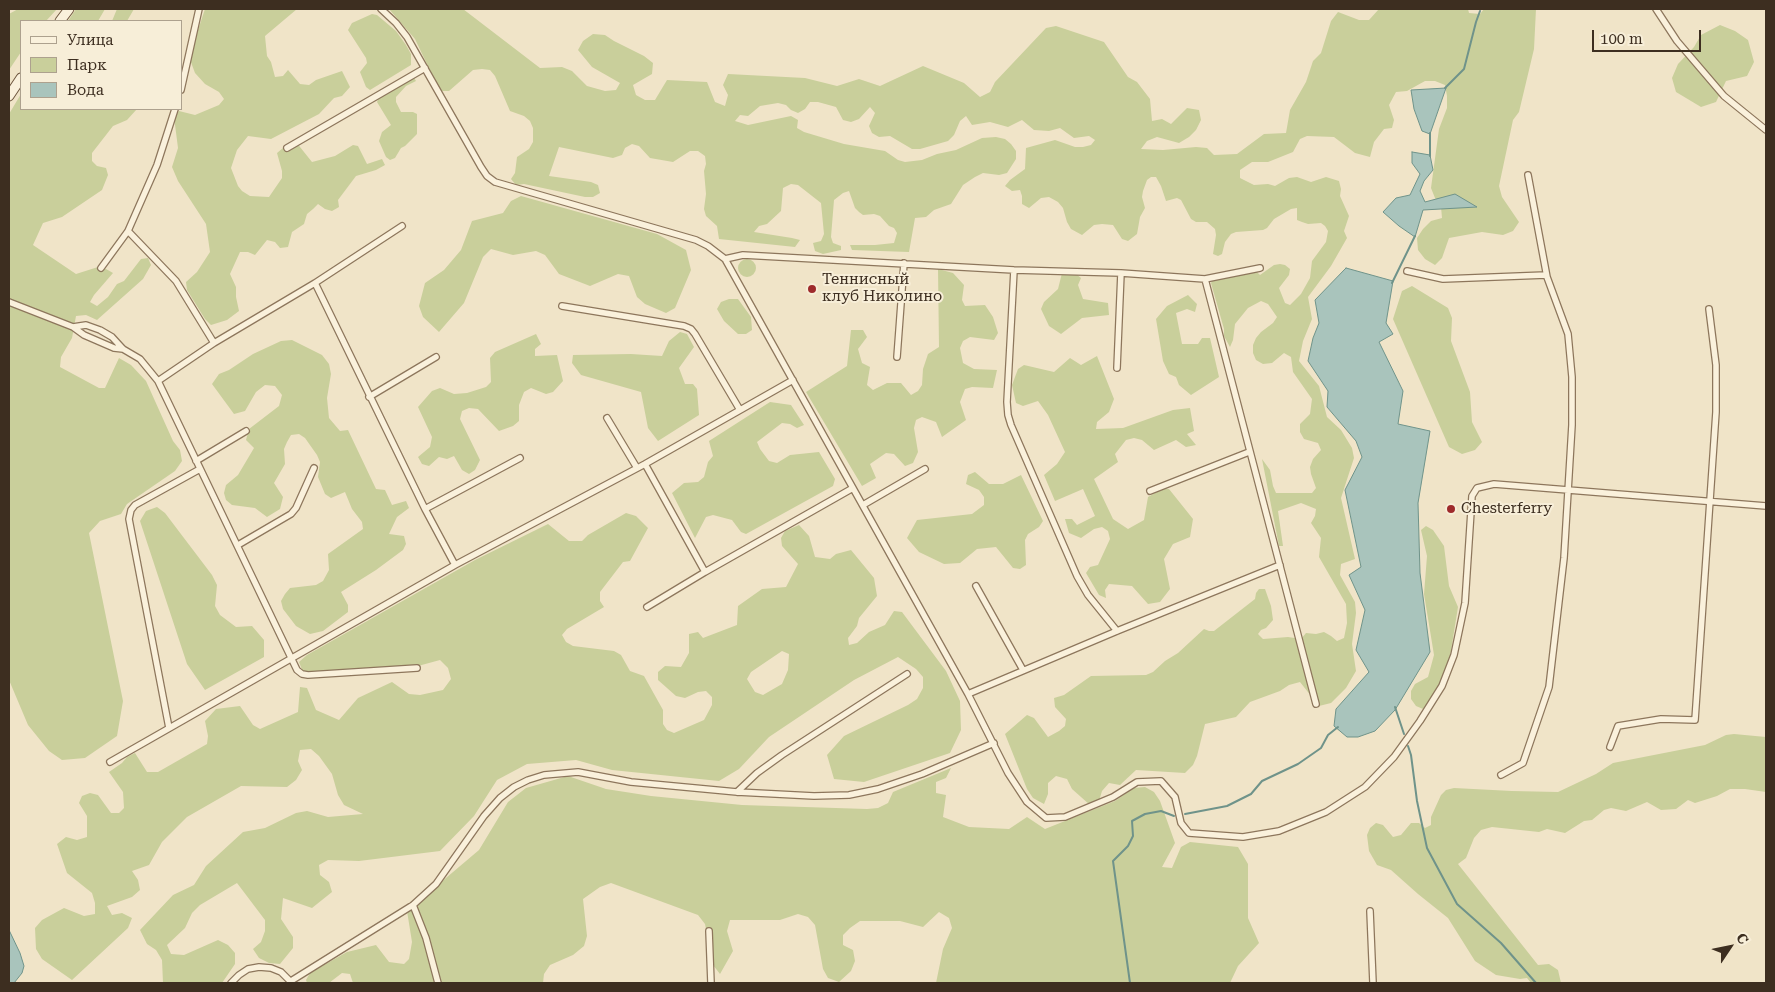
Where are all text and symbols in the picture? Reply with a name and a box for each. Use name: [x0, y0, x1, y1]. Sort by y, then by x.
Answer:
legend: [20, 20, 182, 110]
scale bar: [1595, 20, 1704, 52]
text: 100 m: [1600, 30, 1643, 48]
text: Улица: [67, 31, 113, 49]
text: Парк: [67, 56, 107, 74]
text: Вода: [67, 81, 104, 99]
place label: Теннисный клуб Николино: [822, 271, 942, 306]
marker: Теннисный клуб Николино: [806, 283, 818, 295]
place label: Chesterferry: [1461, 500, 1552, 518]
marker: Chesterferry: [1445, 503, 1457, 515]
north arrow: [1705, 922, 1755, 972]
text: С: [1733, 930, 1752, 947]

